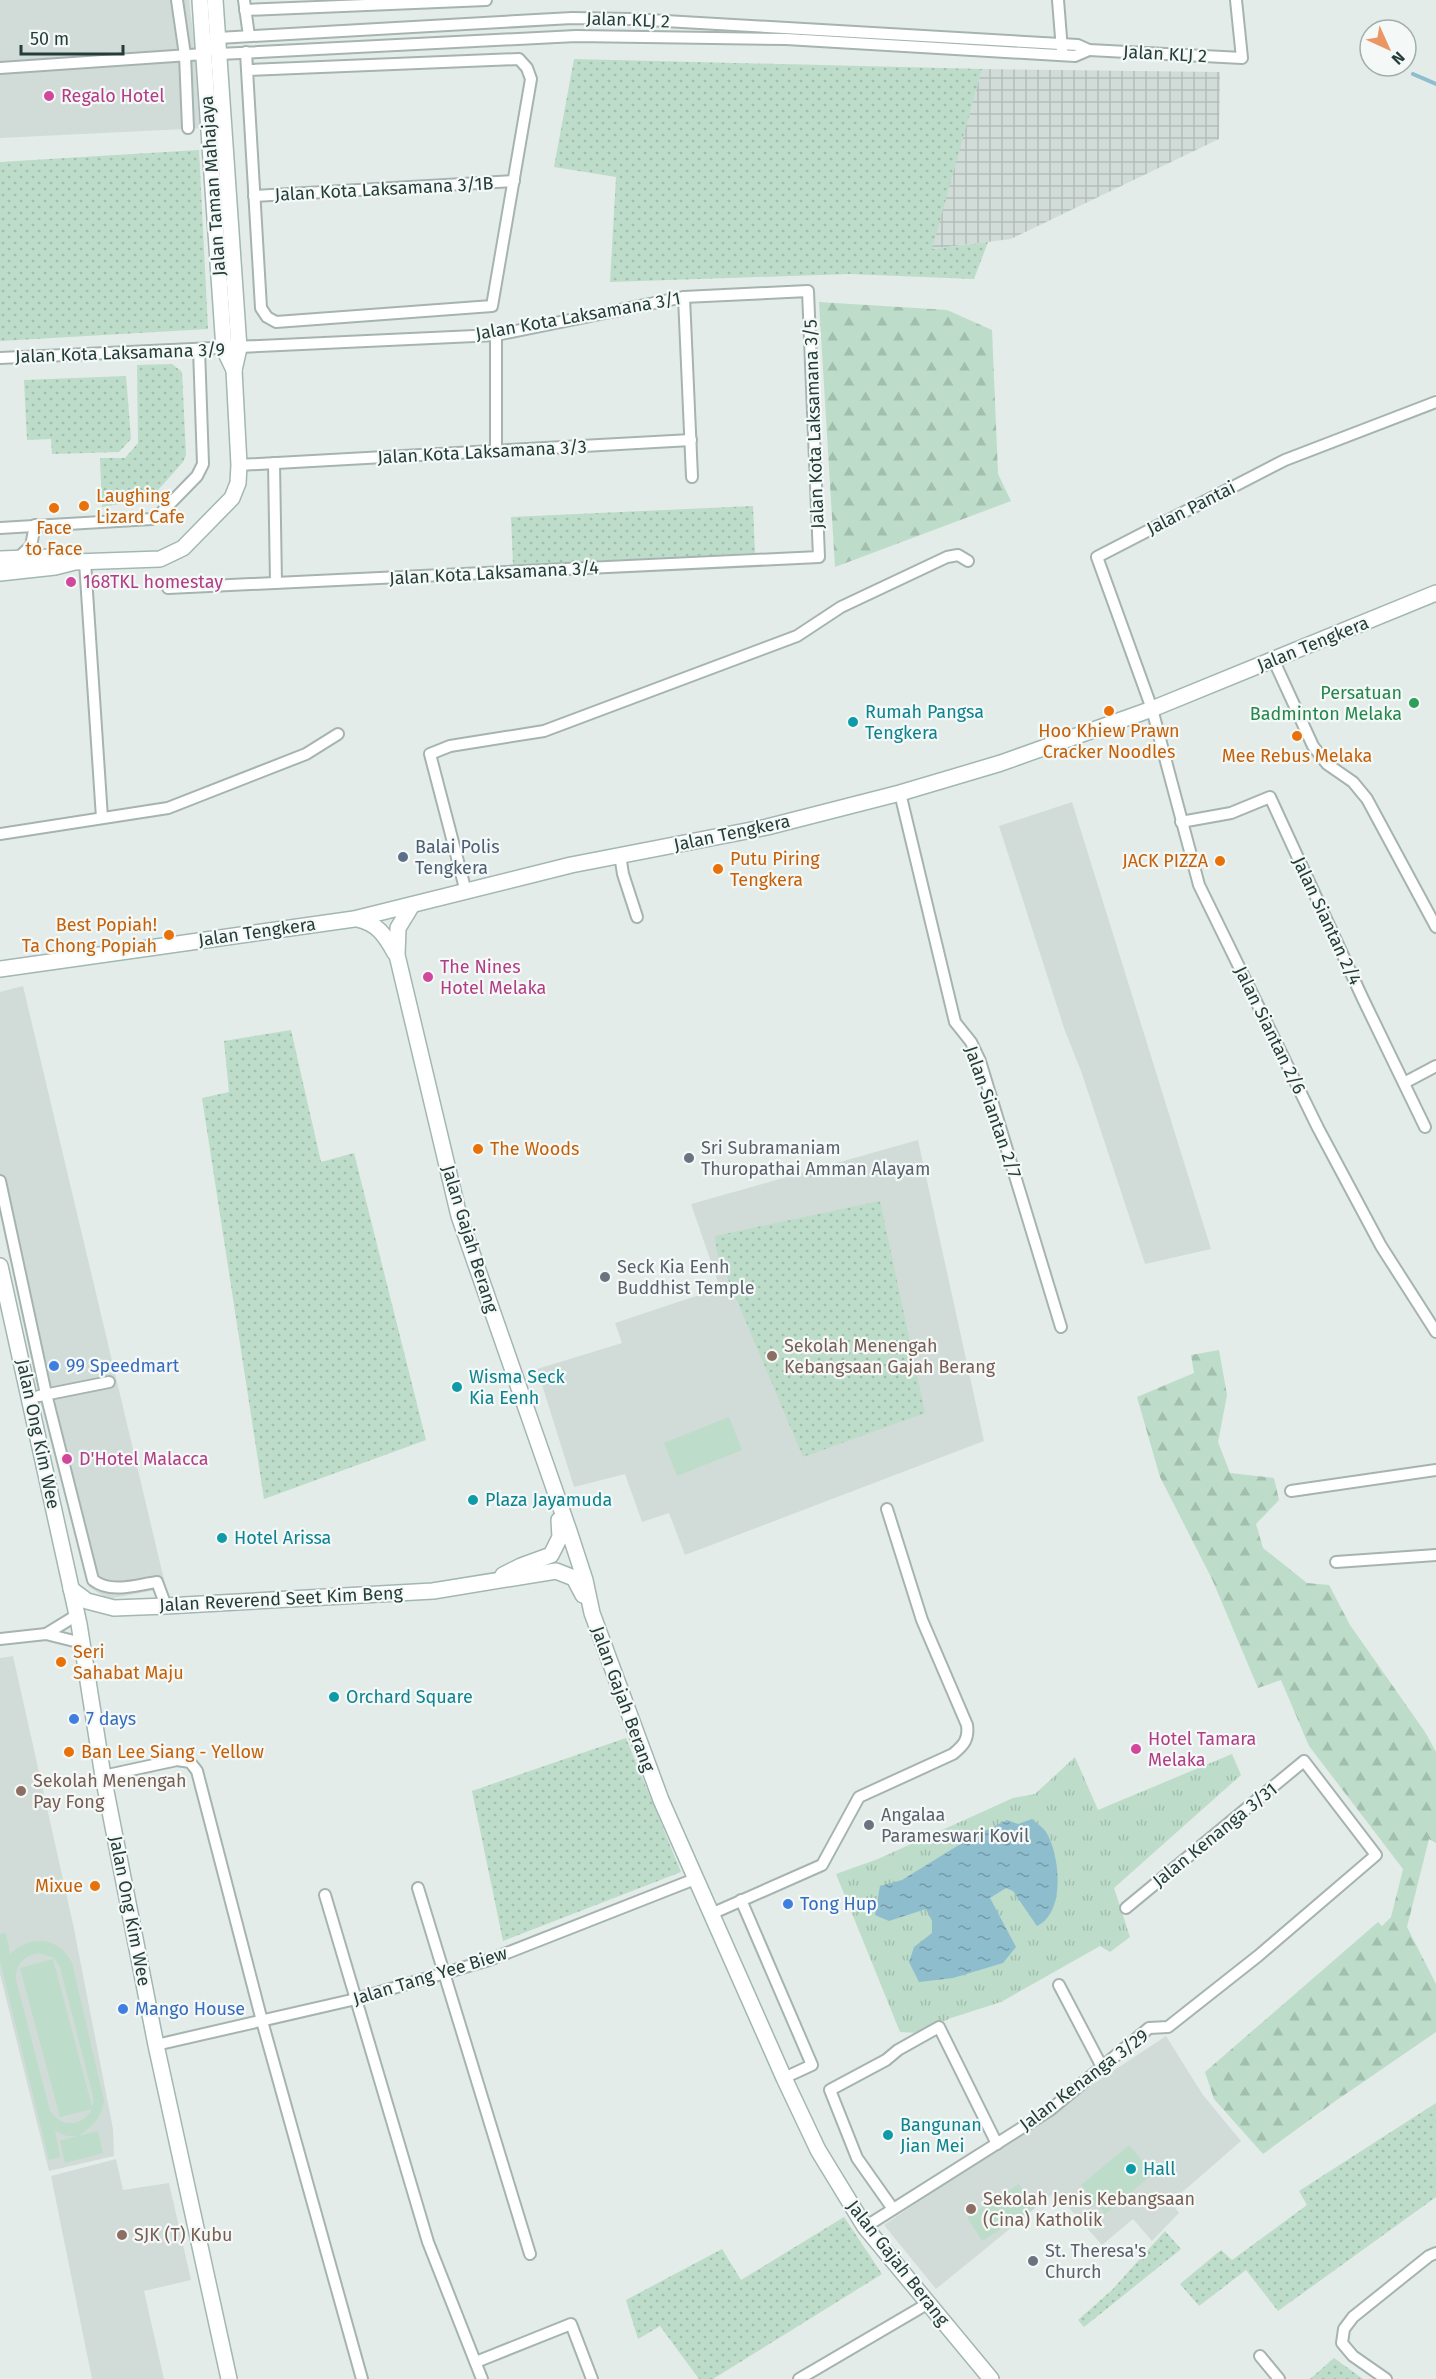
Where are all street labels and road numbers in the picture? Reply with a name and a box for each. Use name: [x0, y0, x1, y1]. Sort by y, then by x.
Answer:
street label: Jalan KLJ 2: [586, 8, 670, 32]
street label: Jalan KLJ 2: [1123, 41, 1207, 67]
street label: Jalan Taman Mahajaya: [196, 95, 230, 277]
street label: Jalan Kota Laksamana 3/1B: [274, 172, 494, 206]
street label: Jalan Kota Laksamana 3/1: [474, 287, 682, 345]
street label: Jalan Kota Laksamana 3/5: [799, 319, 829, 529]
street label: Jalan Kota Laksamana 3/9: [15, 338, 225, 368]
street label: Jalan Kota Laksamana 3/3: [377, 436, 587, 468]
street label: Jalan Pantai: [1143, 476, 1239, 540]
street label: Jalan Kota Laksamana 3/4: [389, 557, 600, 589]
street label: Jalan Tengkera: [1254, 612, 1372, 676]
street label: Jalan Tengkera: [672, 810, 792, 856]
street label: Jalan Siantan 2/4: [1288, 853, 1367, 989]
street label: Jalan Tengkera: [197, 913, 317, 951]
street label: Jalan Siantan 2/6: [1230, 963, 1310, 1097]
street label: Jalan Siantan 2/7: [960, 1043, 1026, 1181]
street label: Jalan Gajah Berang: [437, 1162, 503, 1316]
street label: Jalan Ong Kim Wee: [11, 1357, 65, 1511]
street label: Jalan Reverend Seet Kim Beng: [159, 1582, 404, 1616]
street label: Jalan Gajah Berang: [586, 1623, 660, 1775]
street label: Jalan Kenanga 3/31: [1148, 1778, 1282, 1892]
street label: Jalan Ong Kim Wee: [105, 1834, 155, 1988]
street label: Jalan Tang Yee Biew: [350, 1942, 510, 2010]
street label: Jalan Kenanga 3/29: [1015, 2024, 1153, 2136]
street label: Jalan Gajah Berang: [842, 2196, 954, 2331]

